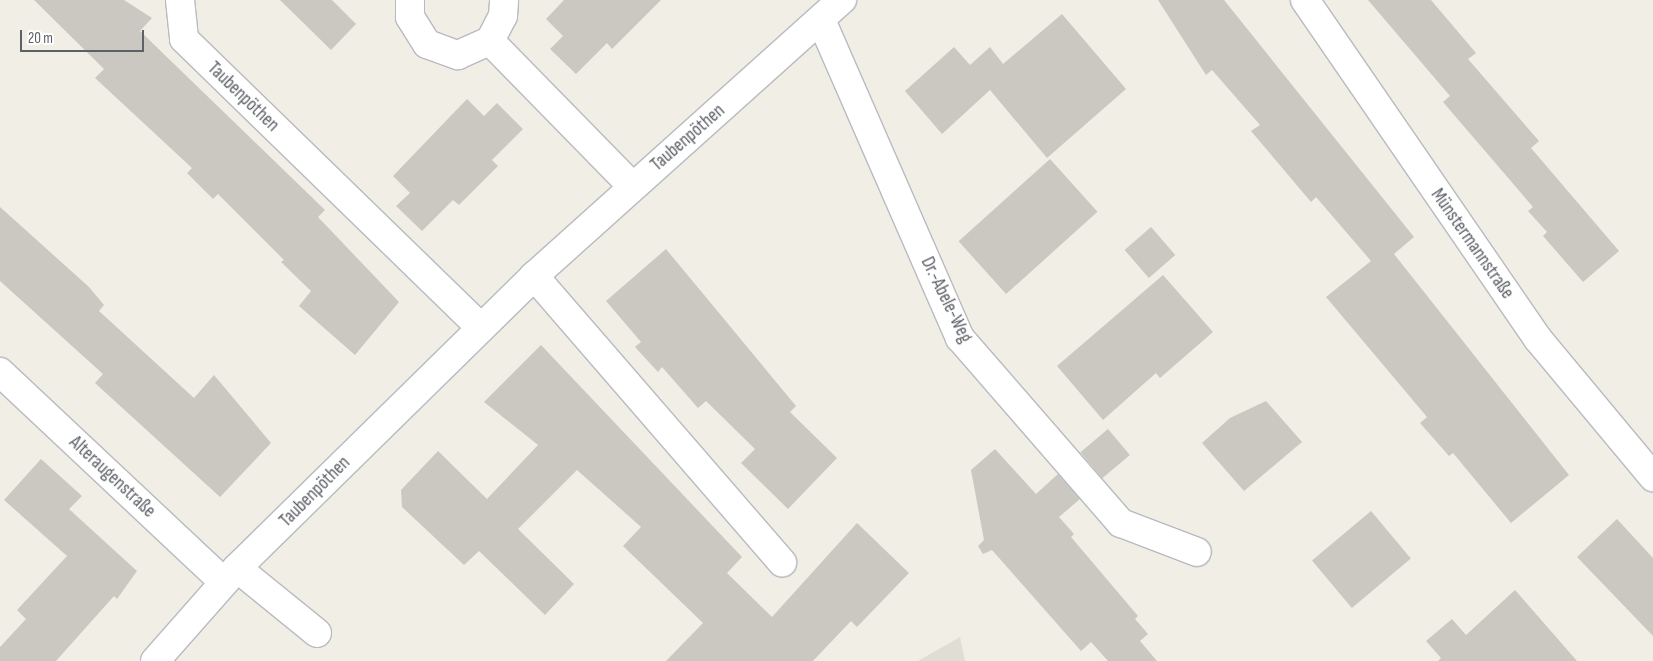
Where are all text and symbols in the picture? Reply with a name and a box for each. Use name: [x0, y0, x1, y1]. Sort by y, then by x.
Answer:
scale bar: [22, 20, 146, 52]
text: 20 m: [28, 29, 53, 48]
street label: Taubenpöthen: [202, 57, 284, 137]
street label: Taubenpöthen: [646, 100, 730, 176]
street label: Münstermannstraße: [1426, 184, 1518, 304]
street label: Dr.-Abele-Weg: [915, 253, 977, 347]
street label: Alteraugenstraße: [64, 431, 160, 523]
street label: Taubenpöthen: [275, 452, 355, 532]

